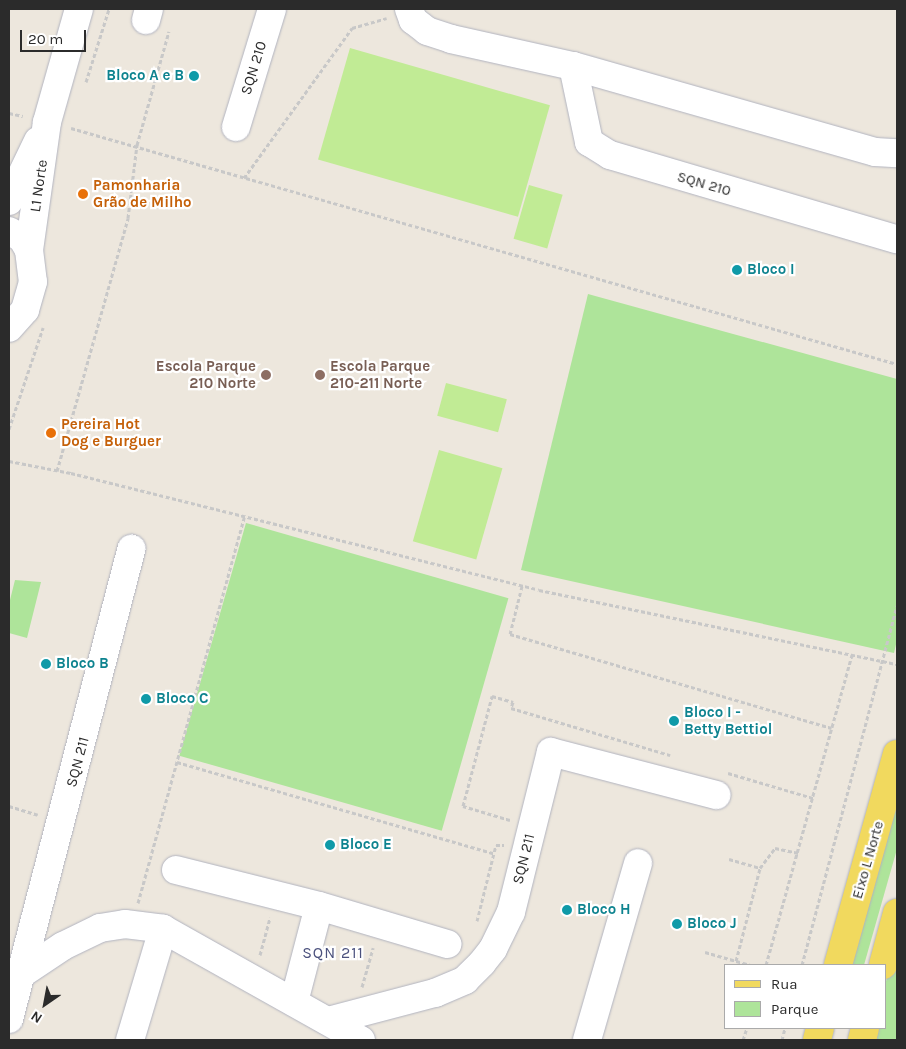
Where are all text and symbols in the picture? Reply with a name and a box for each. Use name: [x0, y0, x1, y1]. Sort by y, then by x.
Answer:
scale bar: [22, 20, 89, 52]
text: 20 m: [28, 30, 63, 48]
street label: SQN 210: [237, 39, 271, 97]
place label: Bloco A e B: [106, 67, 184, 85]
marker: Bloco A e B: [188, 70, 200, 82]
street label: L1 Norte: [26, 159, 52, 213]
street label: SQN 210: [675, 168, 733, 200]
place label: Pamonharia Grão de Milho: [93, 176, 191, 211]
marker: Pamonharia Grão de Milho: [77, 188, 89, 200]
place label: Bloco I: [747, 261, 795, 279]
marker: Bloco I: [731, 264, 743, 276]
place label: Escola Parque 210 Norte: [156, 357, 256, 392]
place label: Escola Parque 210-211 Norte: [330, 357, 430, 392]
marker: Escola Parque 210 Norte: [260, 369, 272, 381]
marker: Escola Parque 210-211 Norte: [314, 369, 326, 381]
place label: Pereira Hot Dog e Burguer: [61, 415, 161, 450]
marker: Pereira Hot Dog e Burguer: [45, 427, 57, 439]
place label: Bloco B: [56, 655, 109, 673]
marker: Bloco B: [40, 658, 52, 670]
place label: Bloco C: [156, 690, 209, 708]
marker: Bloco C: [140, 693, 152, 705]
place label: Bloco I - Betty Bettiol: [684, 703, 772, 738]
marker: Bloco I - Betty Bettiol: [668, 715, 680, 727]
street label: SQN 211: [63, 735, 93, 789]
street label: Eixo L Norte: [848, 819, 888, 901]
street label: SQN 211: [509, 832, 539, 886]
place label: Bloco E: [340, 836, 392, 854]
marker: Bloco E: [324, 839, 336, 851]
place label: Bloco H: [577, 901, 631, 919]
marker: Bloco H: [561, 904, 573, 916]
place label: Bloco J: [687, 915, 737, 933]
marker: Bloco J: [671, 918, 683, 930]
district label: SQN 211: [301, 943, 365, 963]
legend: [724, 964, 886, 1029]
text: Rua: [771, 975, 798, 993]
north arrow: [20, 979, 70, 1029]
text: Parque: [771, 1000, 819, 1018]
text: N: [28, 1007, 45, 1027]

